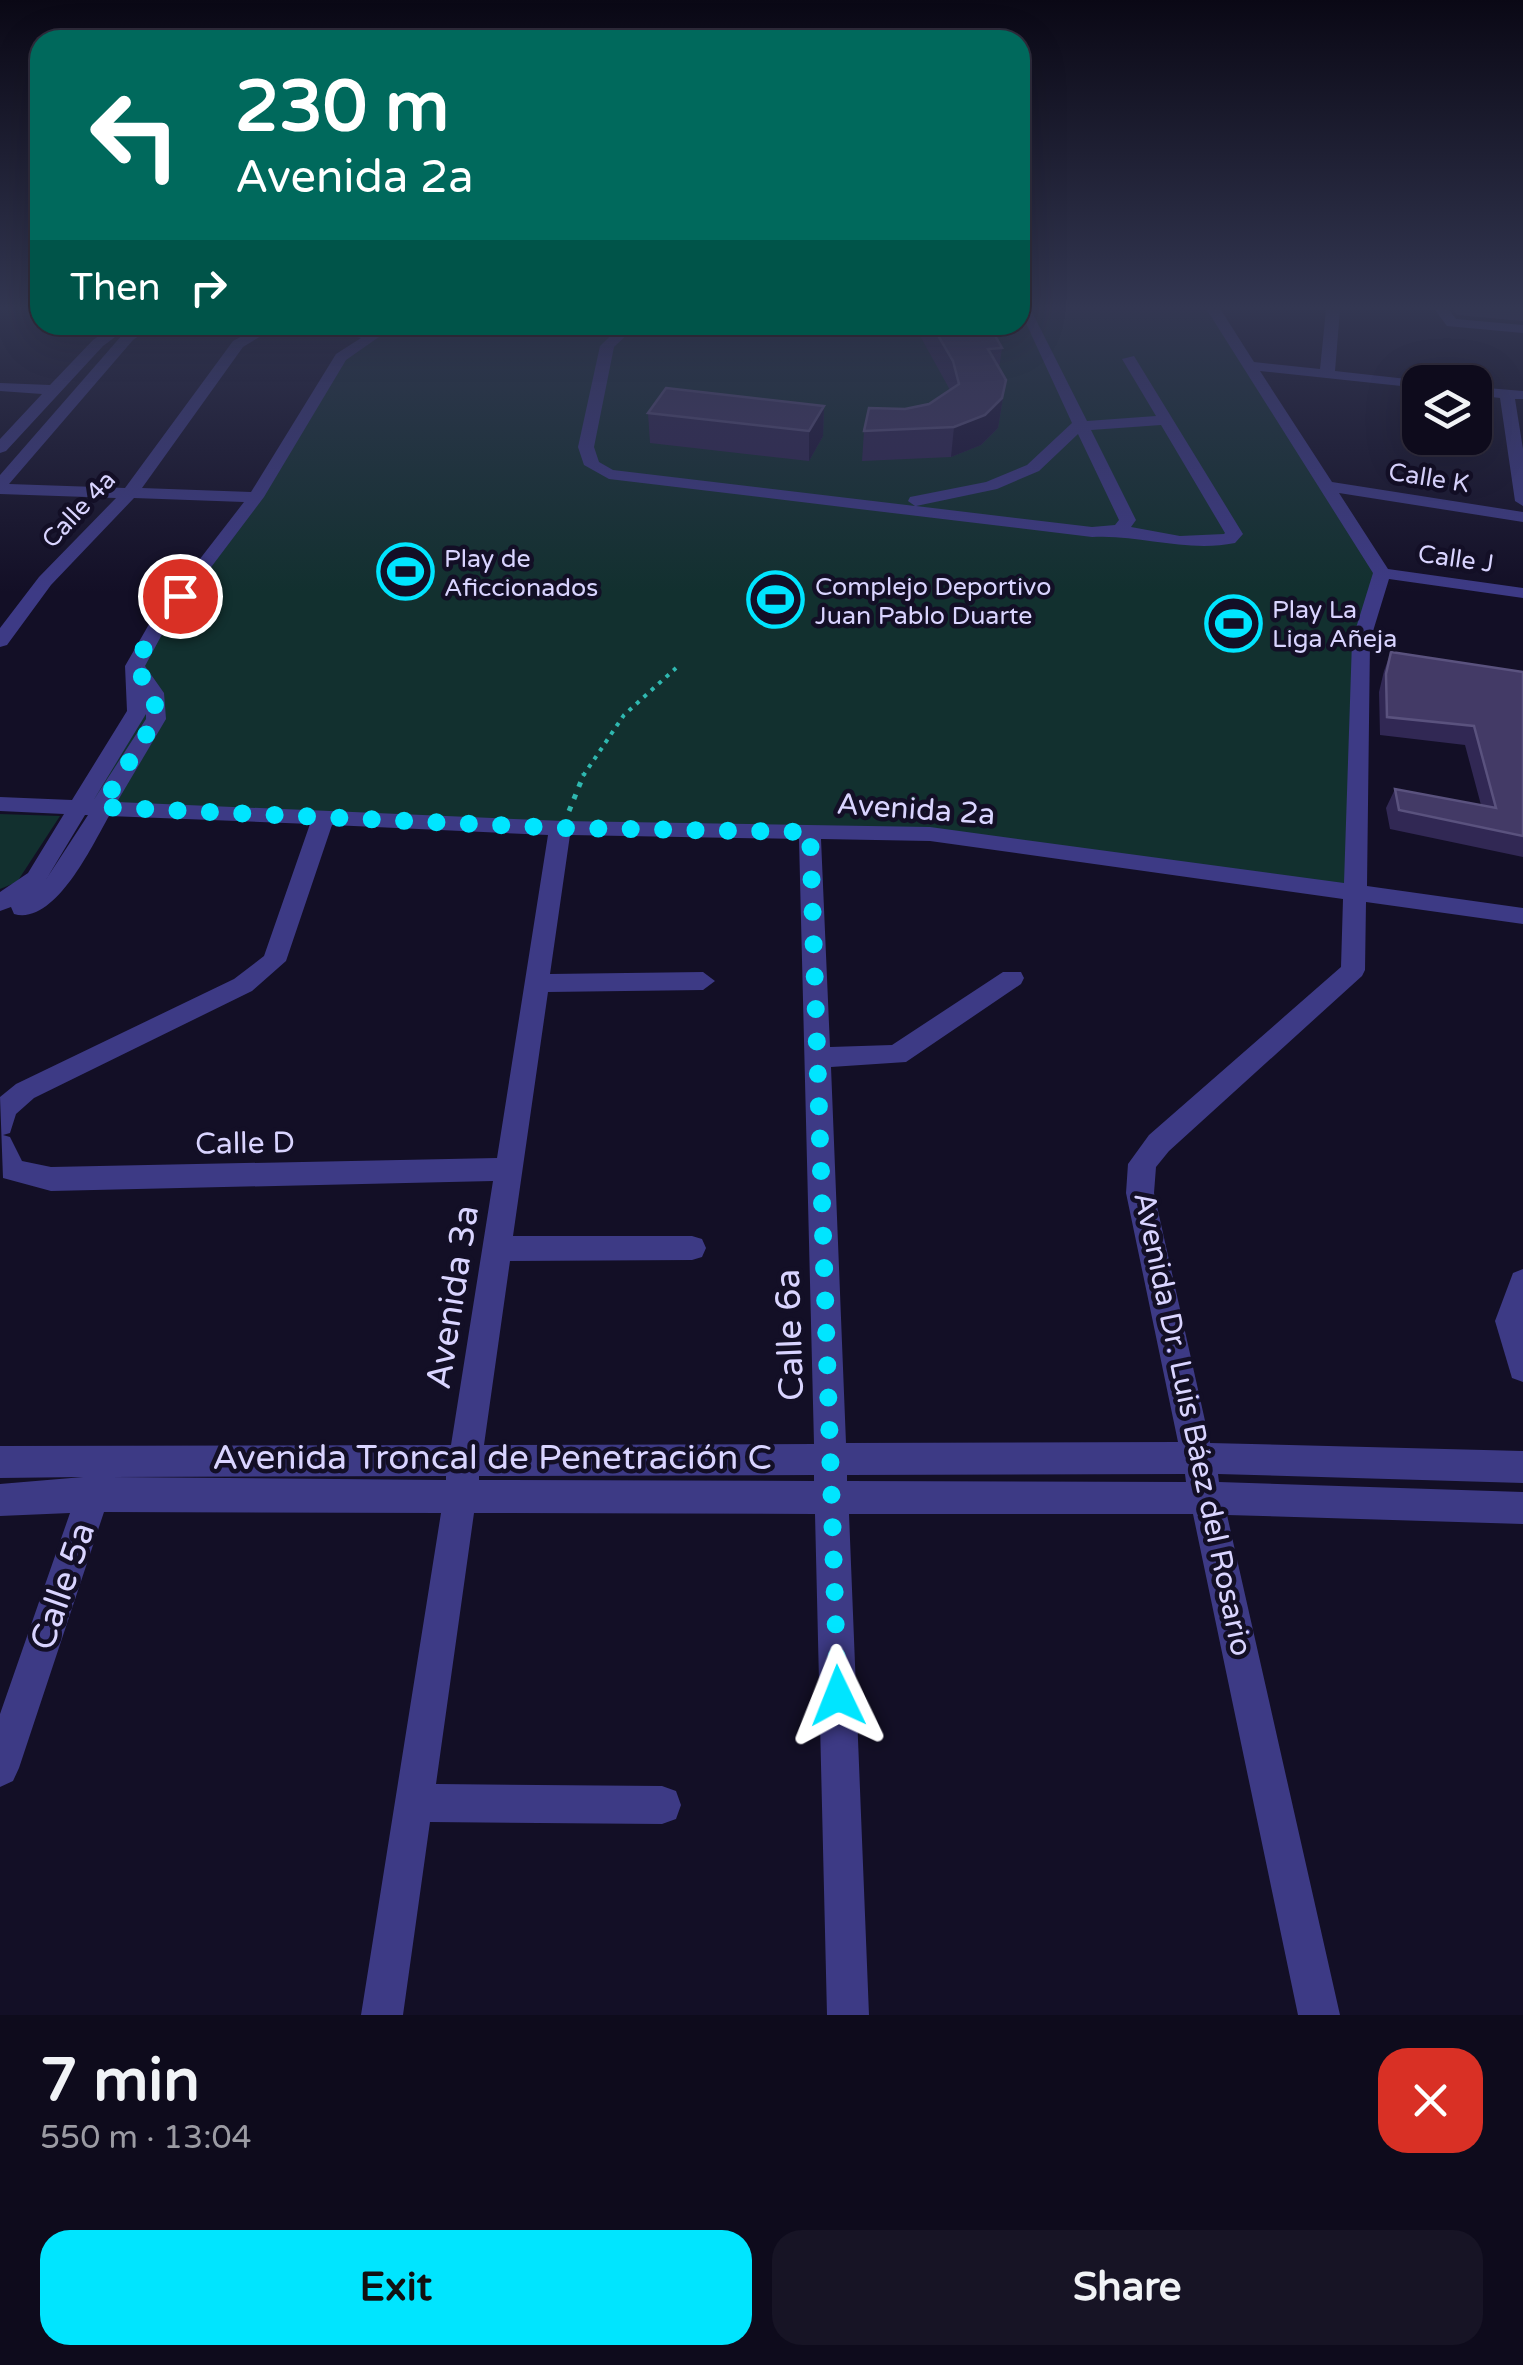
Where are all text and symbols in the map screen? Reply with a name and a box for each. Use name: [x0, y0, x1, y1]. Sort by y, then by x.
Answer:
text: 230 m: [235, 66, 449, 150]
icon: left: [70, 70, 200, 200]
text: Avenida 2a: [235, 151, 474, 205]
icon: right: [181, 260, 236, 315]
text: Then: [70, 265, 161, 311]
map controls: [1402, 365, 1492, 455]
button: layers: [1402, 365, 1492, 455]
street label: Calle K: [1386, 457, 1472, 499]
street label: Calle 4a: [36, 465, 122, 554]
street label: Calle J: [1416, 539, 1496, 579]
sports icon: Play de Aficcionados: [375, 542, 435, 602]
place label: Play de Aficcionados: [444, 544, 598, 603]
pin: [138, 554, 223, 639]
icon: arrive: [153, 569, 208, 624]
sports icon: Complejo Deportivo Juan Pablo Duarte: [746, 570, 806, 630]
place label: Complejo Deportivo Juan Pablo Duarte: [815, 572, 1051, 631]
sports icon: Play La Liga Añeja: [1203, 593, 1263, 653]
place label: Play La Liga Añeja: [1272, 595, 1397, 654]
street label: Avenida 2a: [835, 785, 997, 833]
street label: Calle D: [195, 1124, 295, 1163]
street label: Avenida Dr. Luis Báez del Rosario: [1125, 1189, 1260, 1660]
street label: Avenida 3a: [418, 1202, 488, 1392]
street label: Calle 6a: [767, 1268, 813, 1402]
street label: Avenida Troncal de Penetración C: [212, 1437, 772, 1479]
street label: Calle 5a: [22, 1517, 104, 1656]
position arrow: [786, 1644, 890, 1748]
text: 7 min: [40, 2045, 200, 2117]
button: close: [1378, 2048, 1483, 2153]
text: 550 m · 13:04: [40, 2119, 252, 2157]
button: Exit: [40, 2230, 752, 2345]
button: Share: [772, 2230, 1483, 2345]

